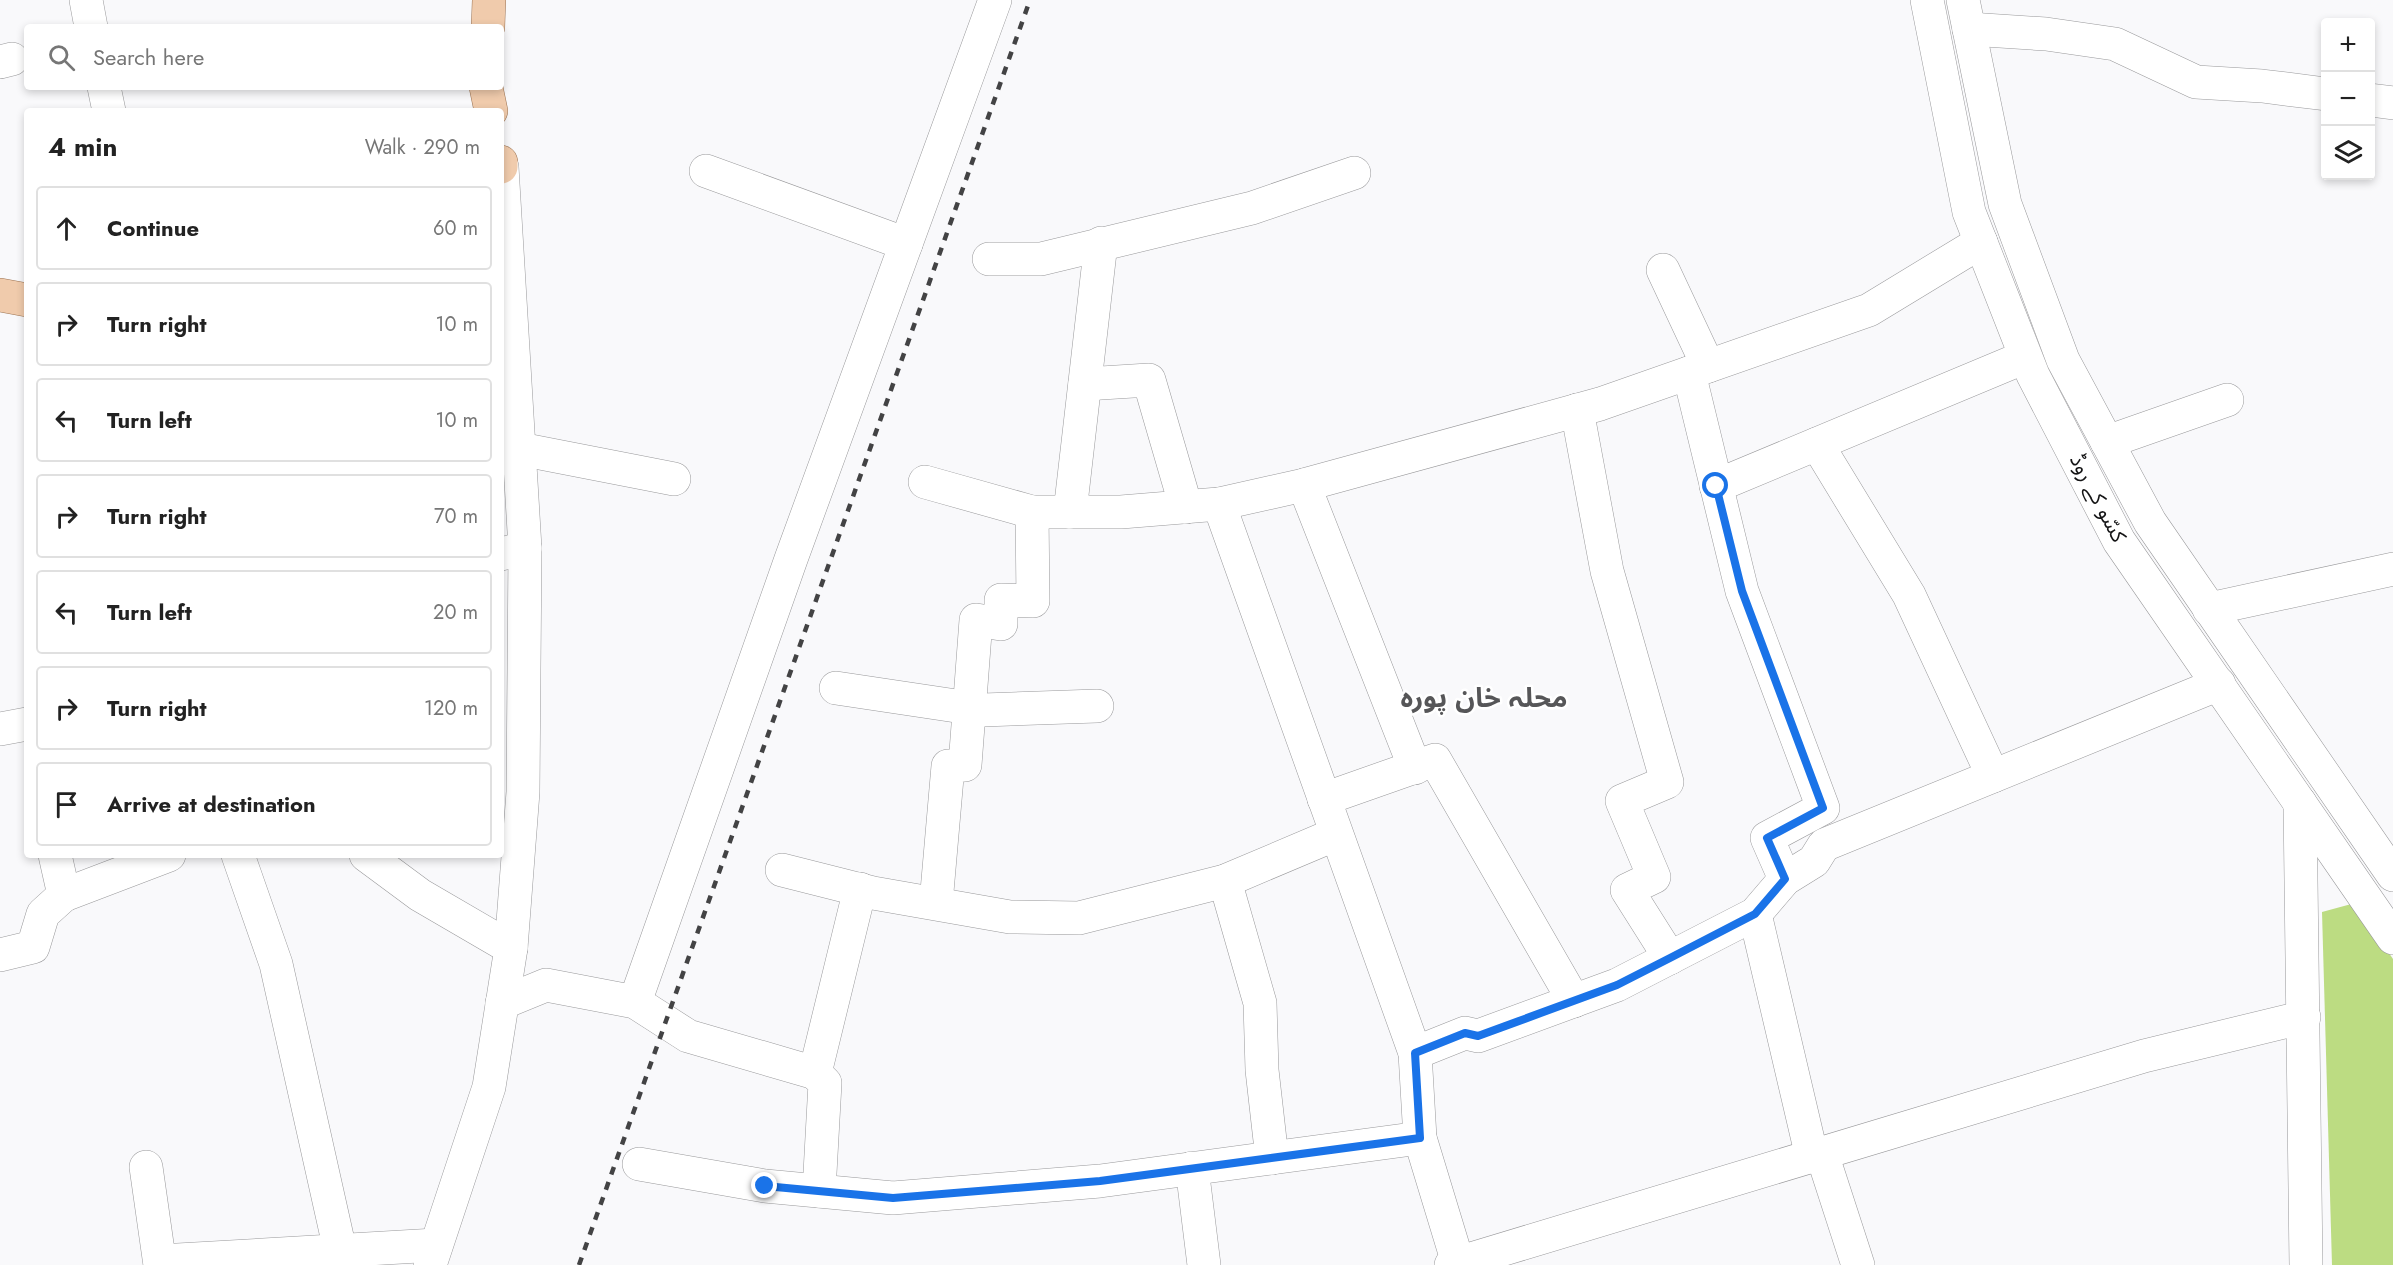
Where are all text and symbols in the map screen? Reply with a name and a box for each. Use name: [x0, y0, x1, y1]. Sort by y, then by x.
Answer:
map controls: [2321, 18, 2375, 180]
button: +: [2321, 18, 2375, 72]
search box: [24, 24, 504, 90]
icon: search: [45, 41, 78, 74]
text: Search here: [93, 41, 204, 73]
button: −: [2321, 72, 2375, 126]
button: layers: [2321, 126, 2375, 180]
text: 4 min: [48, 128, 117, 166]
text: Walk · 290 m: [365, 133, 480, 162]
icon: ahead: [50, 212, 83, 245]
text: Continue: [107, 212, 199, 244]
text: 60 m: [433, 214, 478, 243]
icon: right: [50, 308, 83, 341]
text: Turn right: [107, 308, 207, 340]
text: 10 m: [435, 310, 478, 339]
icon: left: [50, 404, 83, 437]
text: Turn left: [107, 404, 192, 436]
text: 10 m: [435, 406, 478, 435]
street label: کسّو کے روڈ: [2062, 448, 2134, 548]
route start: [1702, 472, 1728, 498]
icon: right: [50, 500, 83, 533]
text: Turn right: [107, 500, 207, 532]
text: 70 m: [434, 502, 478, 531]
icon: left: [50, 596, 83, 629]
text: Turn left: [107, 596, 192, 628]
text: 20 m: [433, 598, 478, 627]
district label: محلہ خان پورہ: [1401, 678, 1567, 717]
icon: right: [50, 692, 83, 725]
text: Turn right: [107, 692, 207, 724]
text: 120 m: [424, 694, 478, 723]
icon: arrive: [50, 788, 83, 821]
text: Arrive at destination: [107, 788, 316, 820]
route end: [751, 1172, 777, 1198]

